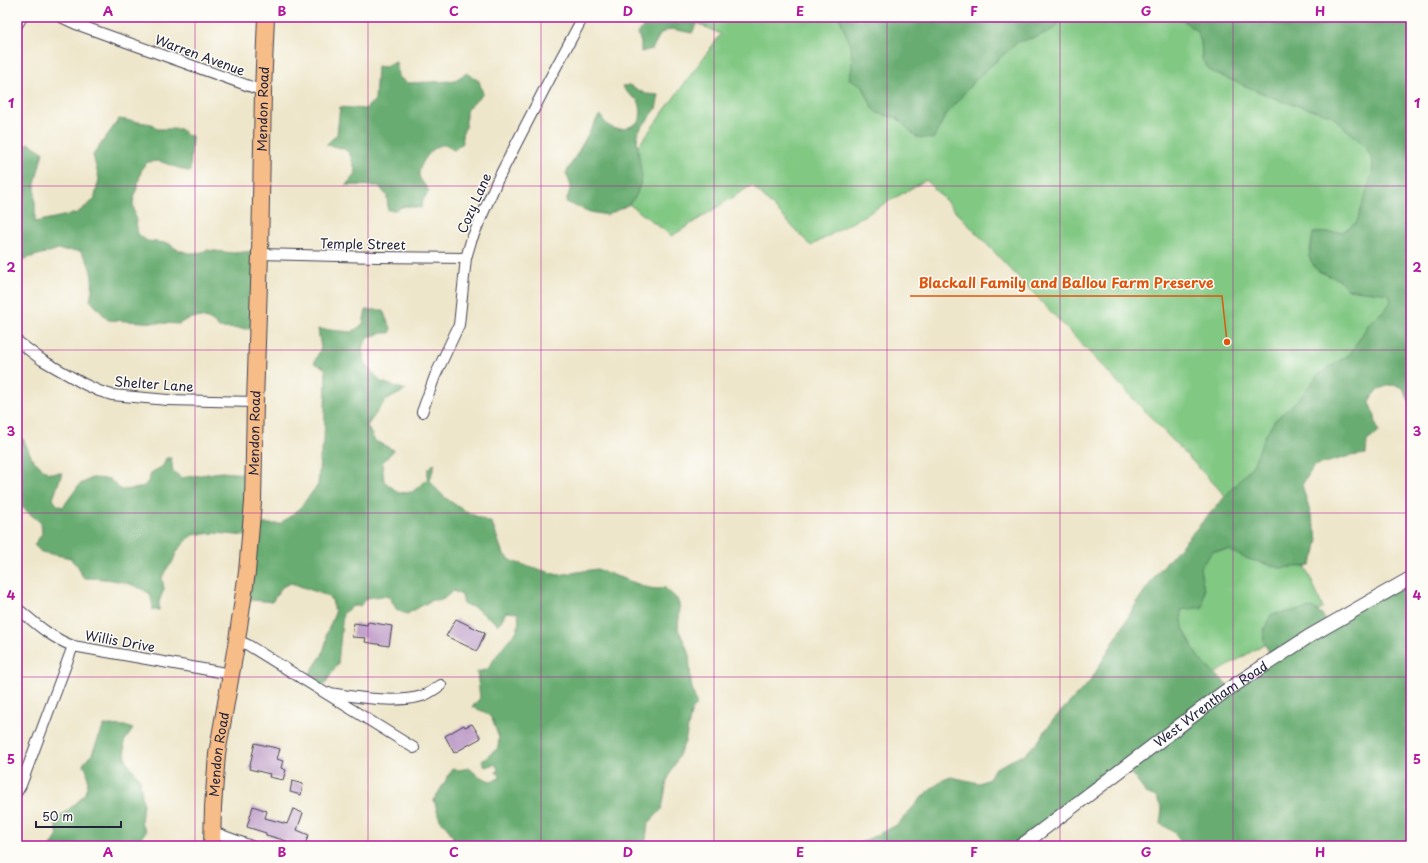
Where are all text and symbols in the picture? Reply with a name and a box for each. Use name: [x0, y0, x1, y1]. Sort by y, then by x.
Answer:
text: A: [103, 1, 113, 20]
text: B: [278, 1, 287, 20]
text: C: [449, 1, 459, 20]
text: D: [623, 1, 633, 20]
text: E: [796, 1, 804, 20]
text: F: [970, 1, 978, 20]
text: G: [1141, 1, 1151, 20]
text: H: [1315, 1, 1325, 20]
street label: Warren Avenue: [153, 29, 248, 80]
street label: Mendon Road: [252, 66, 273, 152]
text: 1: [8, 93, 14, 112]
text: 1: [1414, 93, 1420, 112]
street label: Cozy Lane: [452, 170, 495, 236]
street label: Temple Street: [320, 233, 406, 254]
text: 2: [6, 257, 16, 276]
text: 2: [1412, 257, 1422, 276]
callout: Blackall Family and Ballou Farm Preserve: [910, 270, 1222, 296]
text: Blackall Family and Ballou Farm Preserve: [918, 272, 1214, 293]
street label: Shelter Lane: [114, 371, 194, 396]
street label: Mendon Road: [244, 390, 264, 476]
text: 3: [7, 421, 16, 440]
text: 3: [1413, 421, 1422, 440]
text: 4: [7, 585, 16, 604]
text: 4: [1413, 585, 1422, 604]
street label: Willis Drive: [83, 625, 157, 656]
street label: West Wrentham Road: [1149, 656, 1271, 751]
street label: Mendon Road: [204, 710, 233, 797]
text: 5: [7, 749, 15, 768]
text: 5: [1413, 749, 1421, 768]
scale bar: [36, 803, 121, 829]
text: 50 m: [42, 807, 73, 825]
text: A: [103, 842, 113, 861]
text: B: [278, 842, 287, 861]
text: C: [449, 842, 459, 861]
text: D: [623, 842, 633, 861]
text: E: [796, 842, 804, 861]
text: F: [970, 842, 978, 861]
text: G: [1141, 842, 1151, 861]
text: H: [1315, 842, 1325, 861]

